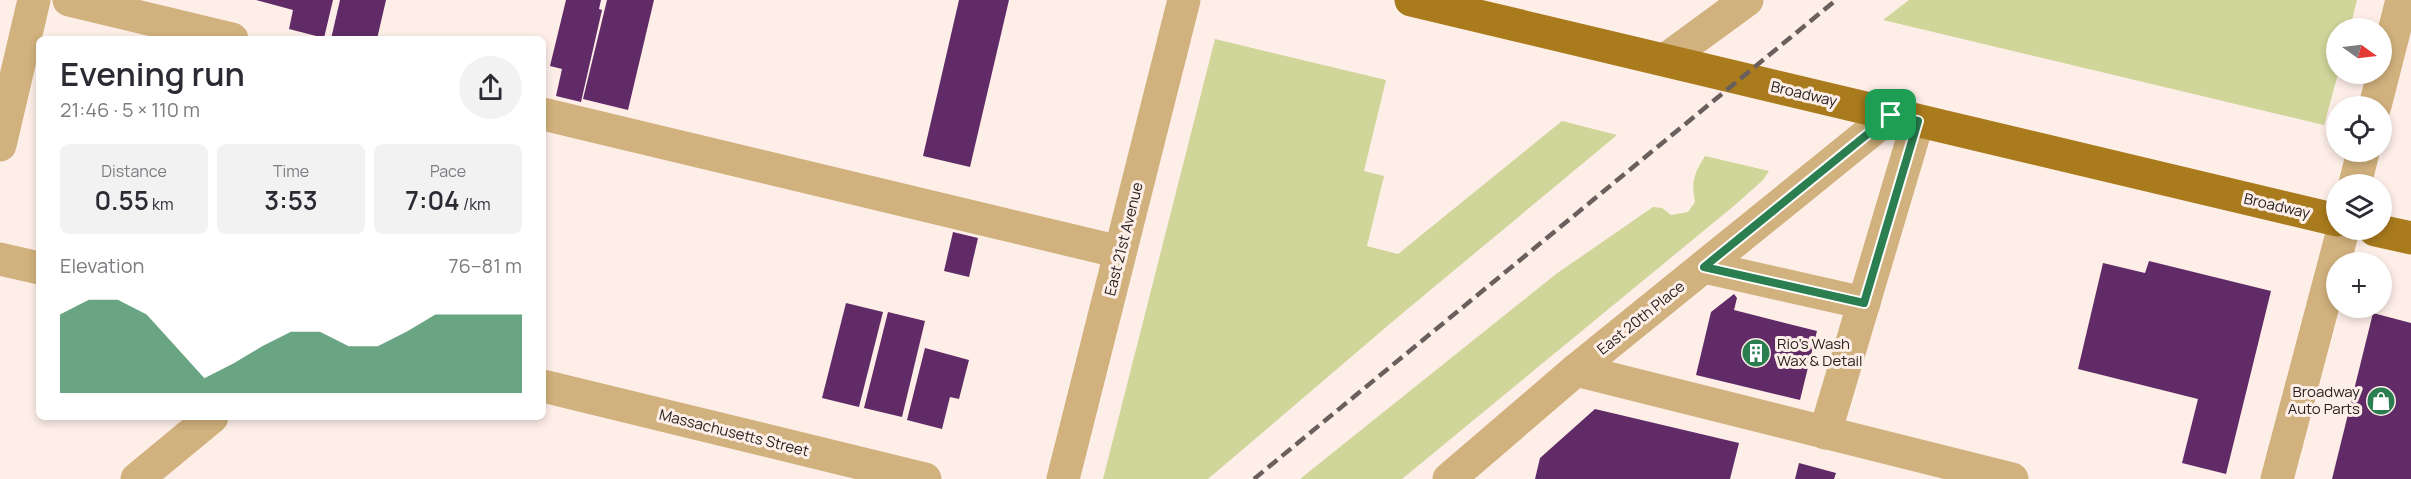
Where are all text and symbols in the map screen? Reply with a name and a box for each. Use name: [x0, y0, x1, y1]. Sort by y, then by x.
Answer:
north arrow: [2326, 18, 2392, 84]
map controls: [2326, 18, 2392, 318]
text: Evening run: [60, 51, 245, 96]
button: share: [459, 56, 522, 119]
street label: Broadway: [1769, 76, 1839, 111]
pin: [1865, 89, 1916, 140]
text: 21:46 · 5 × 110 m: [60, 96, 200, 123]
button: locate: [2326, 96, 2392, 162]
icon: arrive: [1874, 98, 1907, 131]
text: Distance: [101, 160, 167, 182]
text: Time: [273, 160, 309, 182]
text: Pace: [430, 160, 466, 182]
button: layers: [2326, 174, 2392, 240]
street label: East 21st Avenue: [1099, 180, 1148, 298]
text: 0.55: [94, 182, 149, 218]
text: 3:53: [264, 182, 318, 218]
text: 7:04: [405, 182, 460, 218]
street label: Broadway: [2242, 188, 2312, 223]
text: km: [149, 193, 174, 215]
text: /km: [460, 193, 491, 215]
text: Elevation: [60, 252, 144, 279]
text: 76–81 m: [448, 252, 522, 279]
button: +: [2326, 252, 2392, 318]
street label: East 20th Place: [1592, 276, 1689, 359]
place label: Rio's Wash Wax & Detail: [1777, 333, 1863, 371]
building icon: Rio's Wash Wax & Detail: [1740, 337, 1772, 369]
place label: Broadway Auto Parts: [2288, 381, 2360, 419]
shop icon: Broadway Auto Parts: [2365, 385, 2397, 417]
street label: Massachusetts Street: [657, 404, 811, 461]

